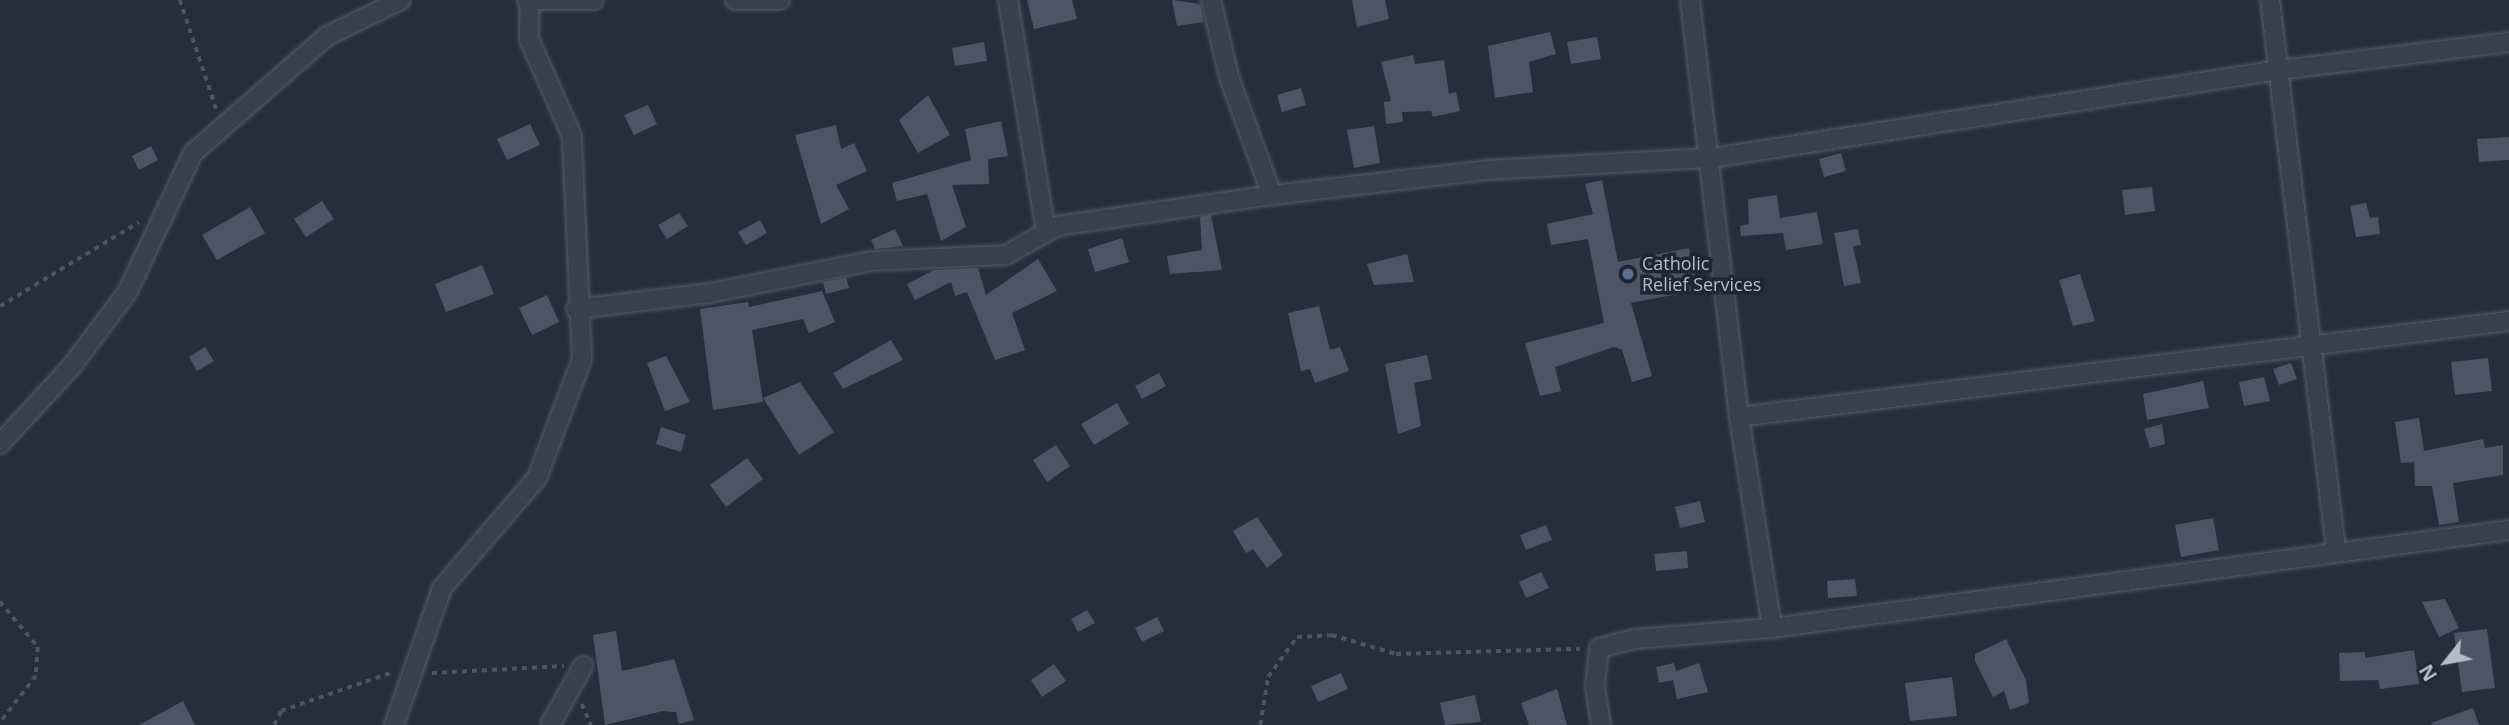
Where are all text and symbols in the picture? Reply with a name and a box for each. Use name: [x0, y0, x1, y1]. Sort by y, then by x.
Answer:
place label: Catholic Relief Services: [1642, 253, 1761, 296]
marker: Catholic Relief Services: [1620, 266, 1636, 282]
north arrow: [2411, 627, 2481, 697]
text: N: [2413, 660, 2443, 686]

